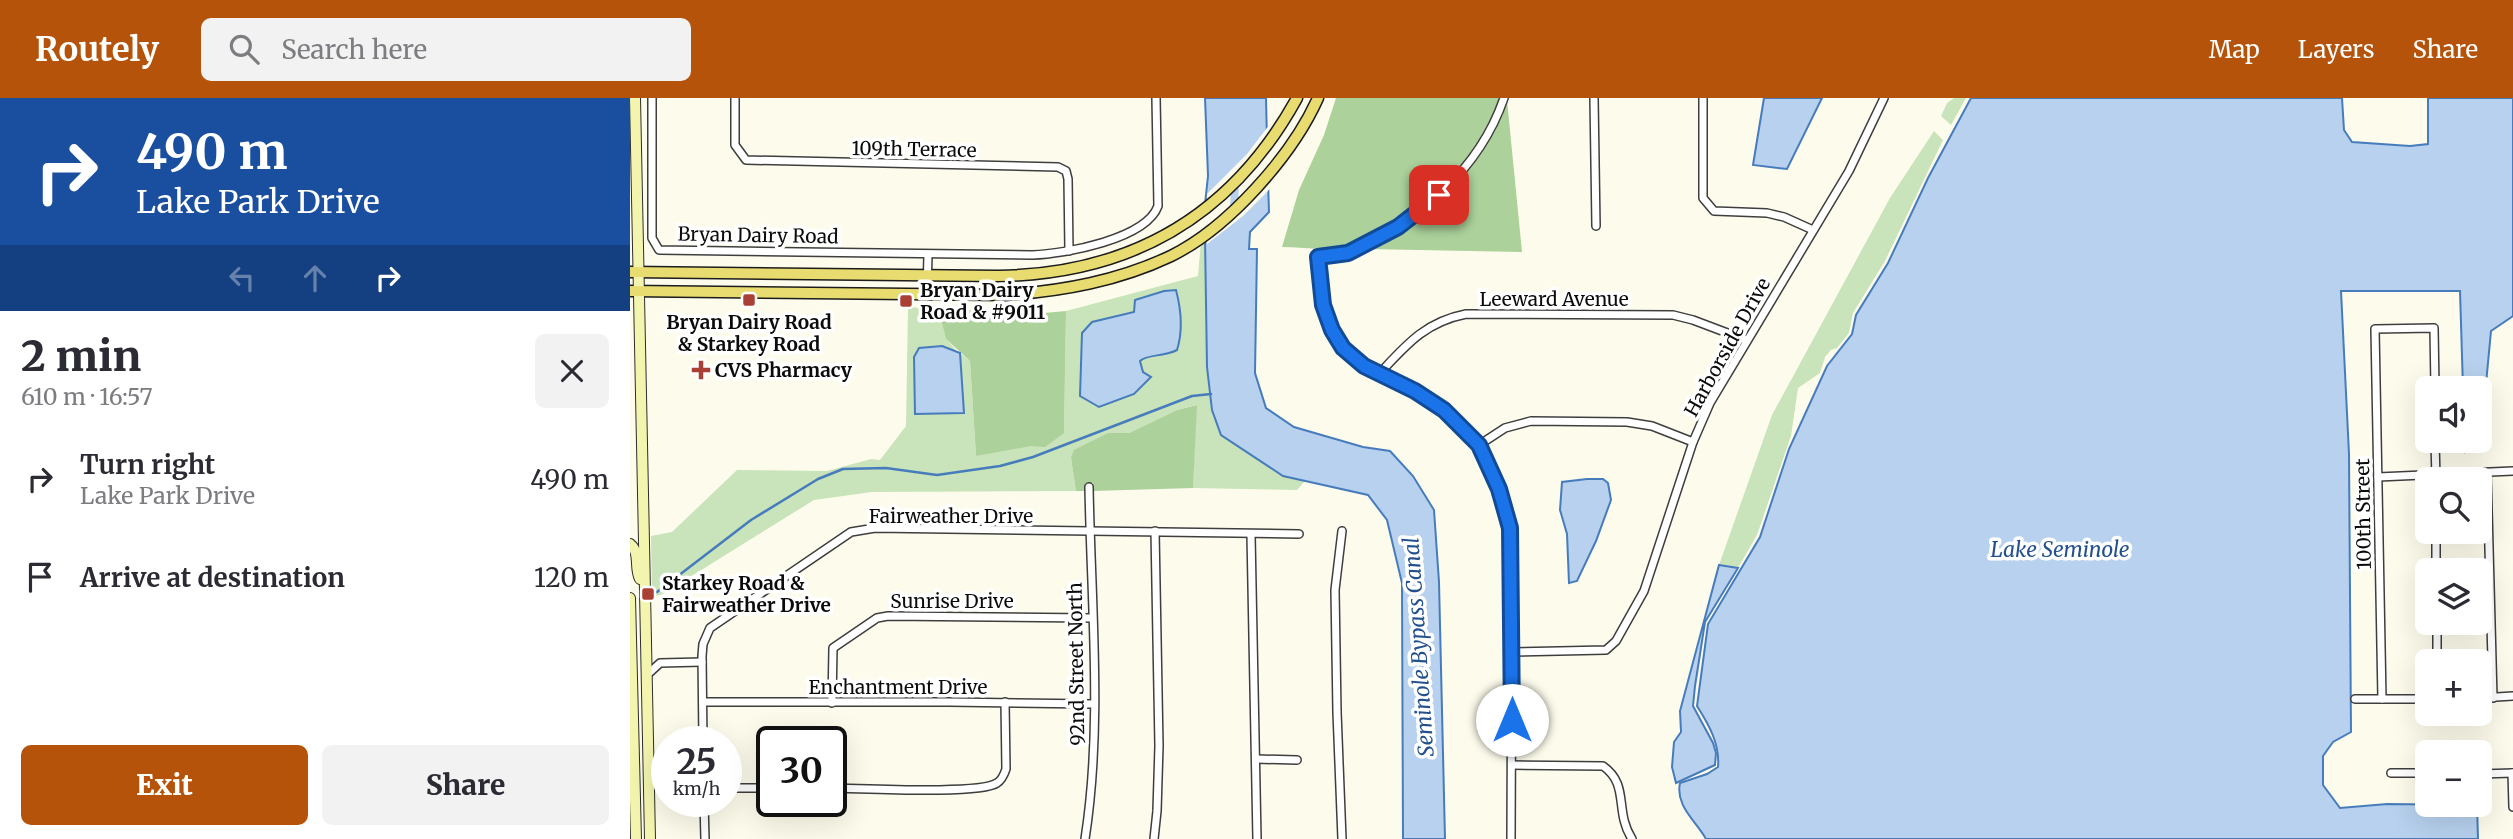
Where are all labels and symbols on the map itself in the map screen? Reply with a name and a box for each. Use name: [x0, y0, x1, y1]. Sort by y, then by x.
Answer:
street label: 109th Terrace: [851, 136, 977, 162]
pin: [1409, 165, 1469, 225]
street label: Bryan Dairy Road: [677, 222, 839, 248]
street label: Harborside Drive: [1679, 273, 1775, 421]
place label: Bryan Dairy Road & #9011: [920, 278, 1045, 324]
street label: Leeward Avenue: [1479, 287, 1629, 311]
marker: Bryan Dairy Road & Starkey Road: [741, 292, 757, 308]
marker: Bryan Dairy Road & #9011: [898, 293, 914, 309]
place label: Bryan Dairy Road & Starkey Road: [666, 310, 832, 356]
place label: CVS Pharmacy: [715, 358, 853, 382]
marker: CVS Pharmacy: [693, 362, 709, 378]
street label: 100th Street: [2350, 458, 2376, 570]
street label: Fairweather Drive: [869, 504, 1033, 528]
water label: Seminole Bypass Canal: [1397, 536, 1440, 758]
water label: Lake Seminole: [1990, 536, 2130, 563]
place label: Starkey Road & Fairweather Drive: [662, 571, 831, 617]
street label: 92nd Street North: [1063, 582, 1089, 746]
marker: Starkey Road & Fairweather Drive: [640, 586, 656, 602]
street label: Sunrise Drive: [890, 589, 1014, 613]
street label: Enchantment Drive: [809, 675, 987, 699]
position arrow: [1475, 683, 1549, 757]
speed limit sign: 30: [756, 726, 847, 817]

